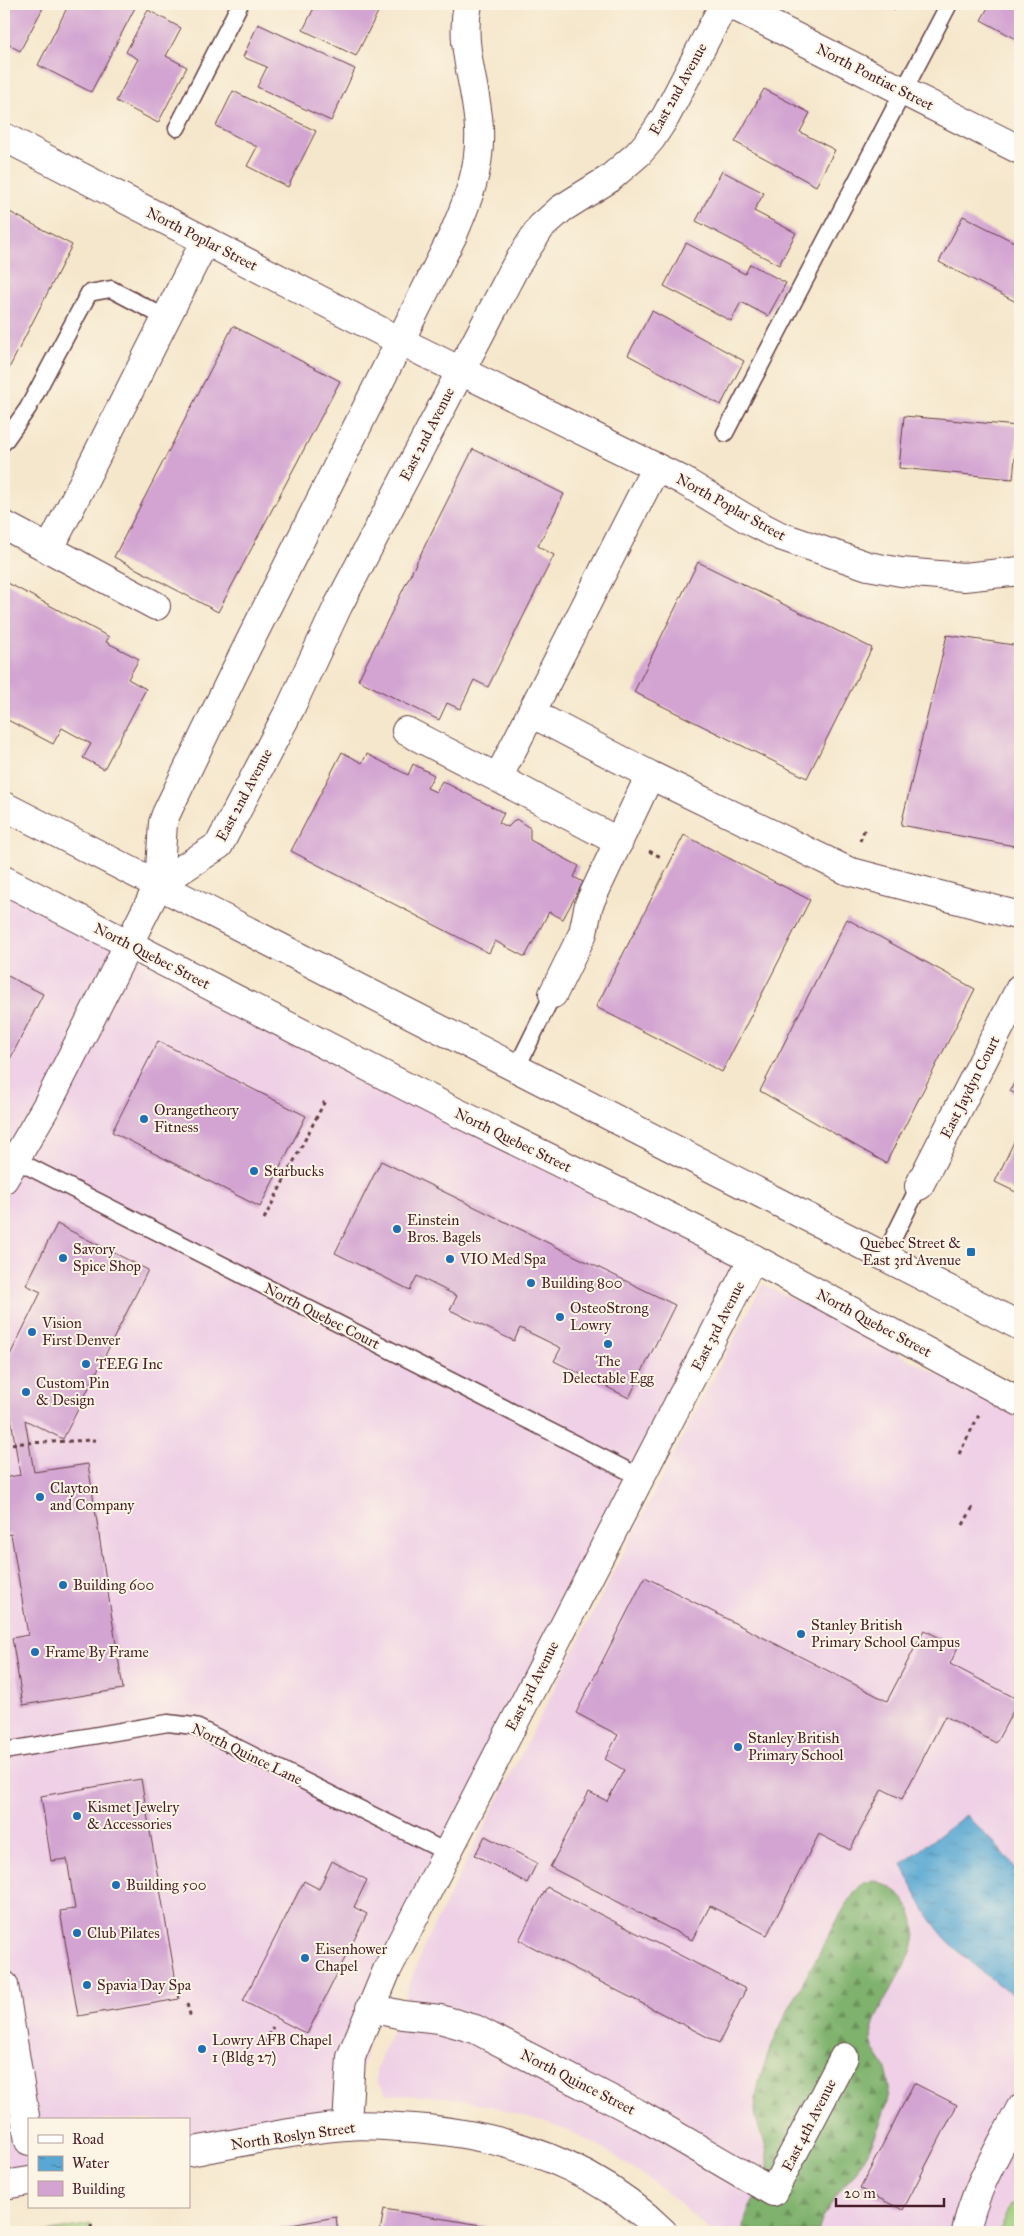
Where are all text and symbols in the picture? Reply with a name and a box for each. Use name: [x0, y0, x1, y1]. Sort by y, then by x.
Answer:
street label: East 2nd Avenue: [645, 40, 711, 138]
street label: North Pontiac Street: [813, 40, 937, 115]
street label: North Poplar Street: [143, 203, 261, 275]
street label: East 2nd Avenue: [396, 384, 458, 484]
street label: North Poplar Street: [673, 469, 789, 545]
street label: East 2nd Avenue: [212, 746, 276, 844]
street label: North Quebec Street: [91, 919, 214, 993]
street label: East Jaydyn Court: [936, 1032, 1005, 1142]
place label: Orangetheory Fitness: [154, 1101, 240, 1136]
street label: North Quebec Street: [452, 1104, 575, 1176]
marker: Orangetheory Fitness: [138, 1113, 150, 1125]
place label: Starbucks: [264, 1162, 324, 1180]
marker: Starbucks: [248, 1165, 260, 1177]
place label: Einstein Bros. Bagels: [407, 1211, 481, 1246]
marker: Einstein Bros. Bagels: [391, 1223, 403, 1235]
place label: Quebec Street & East 3rd Avenue: [860, 1234, 961, 1269]
place label: Savory Spice Shop: [73, 1240, 141, 1275]
marker: Quebec Street & East 3rd Avenue: [965, 1246, 977, 1258]
place label: VIO Med Spa: [459, 1250, 547, 1268]
marker: Savory Spice Shop: [57, 1252, 69, 1264]
marker: VIO Med Spa: [444, 1253, 456, 1265]
place label: Building 800: [541, 1274, 622, 1292]
marker: Building 800: [525, 1277, 537, 1289]
street label: East 3rd Avenue: [688, 1278, 748, 1374]
street label: North Quebec Court: [261, 1279, 383, 1353]
street label: North Quebec Street: [813, 1285, 935, 1361]
place label: OsteoStrong Lowry: [570, 1299, 649, 1334]
marker: OsteoStrong Lowry: [554, 1311, 566, 1323]
place label: Vision First Denver: [41, 1314, 121, 1349]
marker: Vision First Denver: [26, 1326, 38, 1338]
marker: The Delectable Egg: [602, 1338, 614, 1350]
place label: The Delectable Egg: [562, 1352, 655, 1387]
place label: TEEG Inc: [96, 1355, 163, 1373]
marker: TEEG Inc: [80, 1358, 92, 1370]
place label: Custom Pin & Design: [36, 1374, 109, 1409]
marker: Custom Pin & Design: [20, 1386, 32, 1398]
place label: Clayton and Company: [50, 1479, 135, 1514]
marker: Clayton and Company: [34, 1491, 46, 1503]
place label: Building 600: [73, 1576, 154, 1594]
marker: Building 600: [57, 1579, 69, 1591]
place label: Stanley British Primary School Campus: [811, 1616, 960, 1651]
marker: Stanley British Primary School Campus: [795, 1628, 807, 1640]
street label: East 3rd Avenue: [502, 1638, 562, 1734]
place label: Frame By Frame: [45, 1643, 149, 1661]
marker: Frame By Frame: [29, 1646, 41, 1658]
street label: North Quince Lane: [189, 1719, 305, 1789]
place label: Stanley British Primary School: [748, 1729, 845, 1764]
marker: Stanley British Primary School: [732, 1741, 744, 1753]
place label: Kismet Jewelry & Accessories: [87, 1798, 180, 1833]
marker: Kismet Jewelry & Accessories: [71, 1810, 83, 1822]
place label: Building 500: [126, 1876, 206, 1894]
marker: Building 500: [110, 1879, 122, 1891]
place label: Club Pilates: [87, 1924, 160, 1942]
marker: Club Pilates: [71, 1927, 83, 1939]
place label: Eisenhower Chapel: [315, 1940, 388, 1975]
marker: Eisenhower Chapel: [299, 1952, 311, 1964]
place label: Spavia Day Spa: [97, 1976, 192, 1994]
marker: Spavia Day Spa: [81, 1979, 93, 1991]
place label: Lowry AFB Chapel 1 (Bldg 27): [212, 2031, 333, 2067]
marker: Lowry AFB Chapel 1 (Bldg 27): [196, 2043, 208, 2055]
street label: North Quince Street: [518, 2045, 639, 2119]
street label: East 4th Avenue: [778, 2076, 840, 2174]
legend: [28, 2118, 190, 2208]
street label: North Roslyn Street: [230, 2118, 357, 2154]
text: Road: [72, 2130, 104, 2148]
text: Water: [72, 2154, 109, 2172]
scale bar: [836, 2176, 944, 2208]
text: Building: [72, 2180, 126, 2198]
text: 20 m: [844, 2184, 876, 2202]

